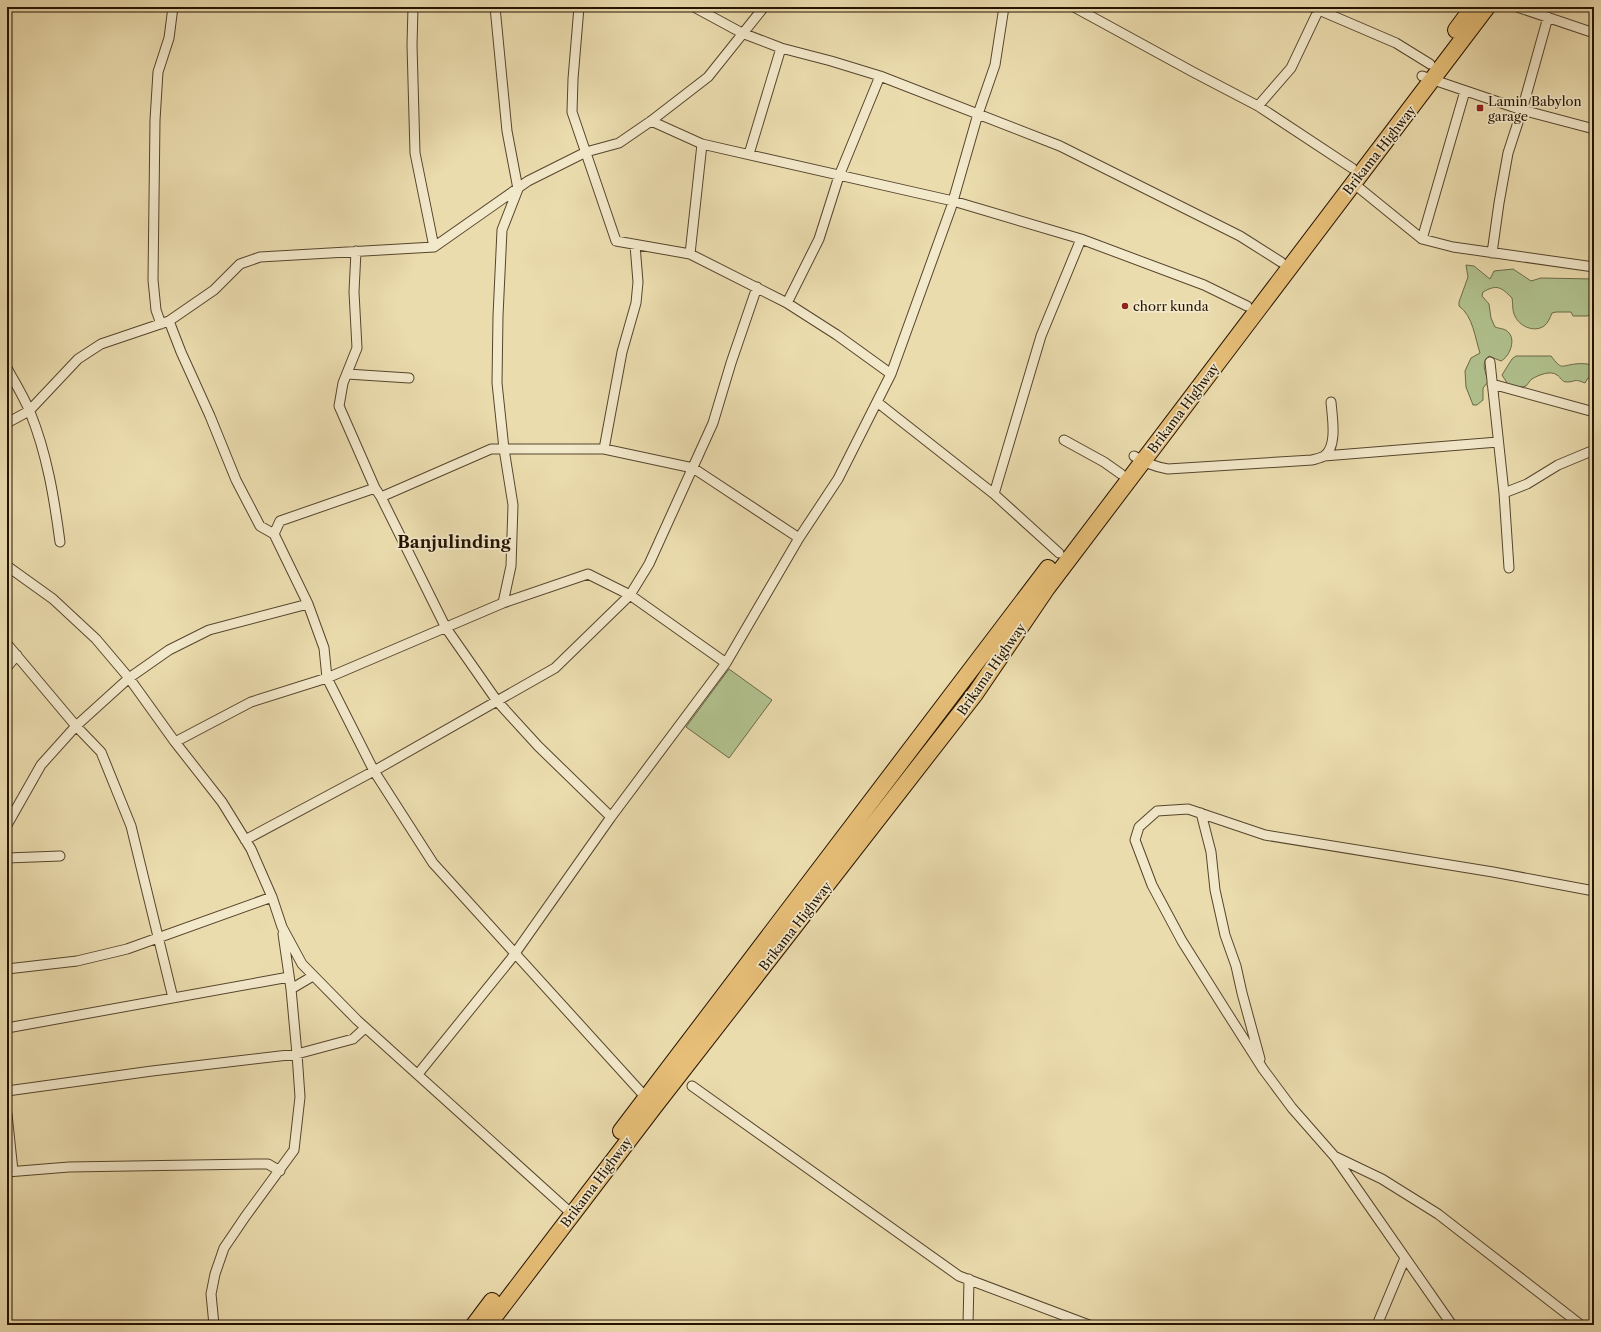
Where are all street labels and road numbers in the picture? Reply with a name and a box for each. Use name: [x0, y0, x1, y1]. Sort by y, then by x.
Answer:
street label: Brikama Highway: [1339, 102, 1419, 198]
street label: Brikama Highway: [1144, 359, 1223, 456]
street label: Brikama Highway: [953, 619, 1029, 718]
street label: Brikama Highway: [755, 878, 835, 974]
street label: Brikama Highway: [557, 1133, 636, 1230]

